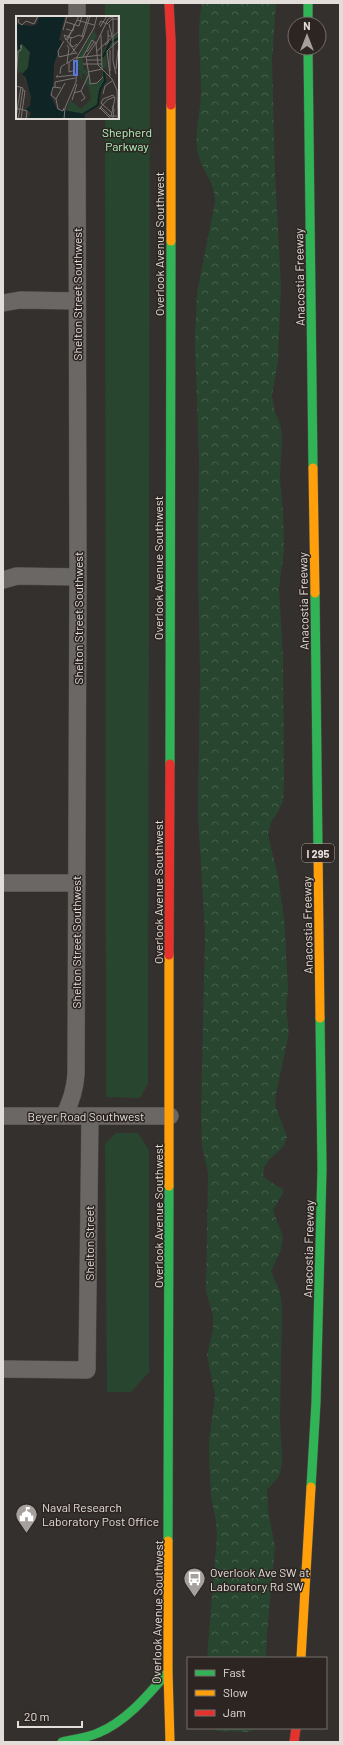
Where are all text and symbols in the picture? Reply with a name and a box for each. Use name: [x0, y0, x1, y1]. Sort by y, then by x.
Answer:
inset map: [16, 16, 119, 119]
north arrow: [287, 16, 327, 56]
text: N: [303, 19, 311, 32]
park label: Shepherd Parkway: [102, 125, 152, 153]
street label: Overlook Avenue Southwest: [152, 172, 166, 316]
street label: Anacostia Freeway: [291, 227, 307, 326]
street label: Shelton Street Southwest: [70, 228, 84, 360]
street label: Overlook Avenue Southwest: [151, 496, 165, 640]
street label: Anacostia Freeway: [295, 551, 311, 650]
street label: Shelton Street Southwest: [71, 552, 85, 684]
street label: Overlook Avenue Southwest: [151, 820, 165, 964]
road number: I 295: [302, 844, 334, 862]
street label: Anacostia Freeway: [299, 875, 315, 974]
street label: Shelton Street Southwest: [69, 876, 83, 1008]
street label: Beyer Road Southwest: [28, 1109, 144, 1123]
street label: Overlook Avenue Southwest: [151, 1144, 165, 1288]
street label: Anacostia Freeway: [300, 1199, 316, 1298]
street label: Shelton Street: [82, 1206, 96, 1280]
place label: Naval Research Laboratory Post Office: [42, 1500, 159, 1528]
public building icon: Naval Research Laboratory Post Office: [14, 1501, 40, 1534]
street label: Overlook Avenue Southwest: [149, 1540, 165, 1684]
place label: Overlook Ave SW at Laboratory Rd SW: [210, 1565, 310, 1593]
bus stop icon: Overlook Ave SW at Laboratory Rd SW: [182, 1566, 208, 1599]
legend: [187, 1657, 327, 1729]
text: Fast: [223, 1665, 246, 1679]
text: Slow: [223, 1685, 248, 1699]
scale bar: [18, 1703, 82, 1729]
text: Jam: [223, 1705, 246, 1719]
text: 20 m: [24, 1709, 50, 1723]

